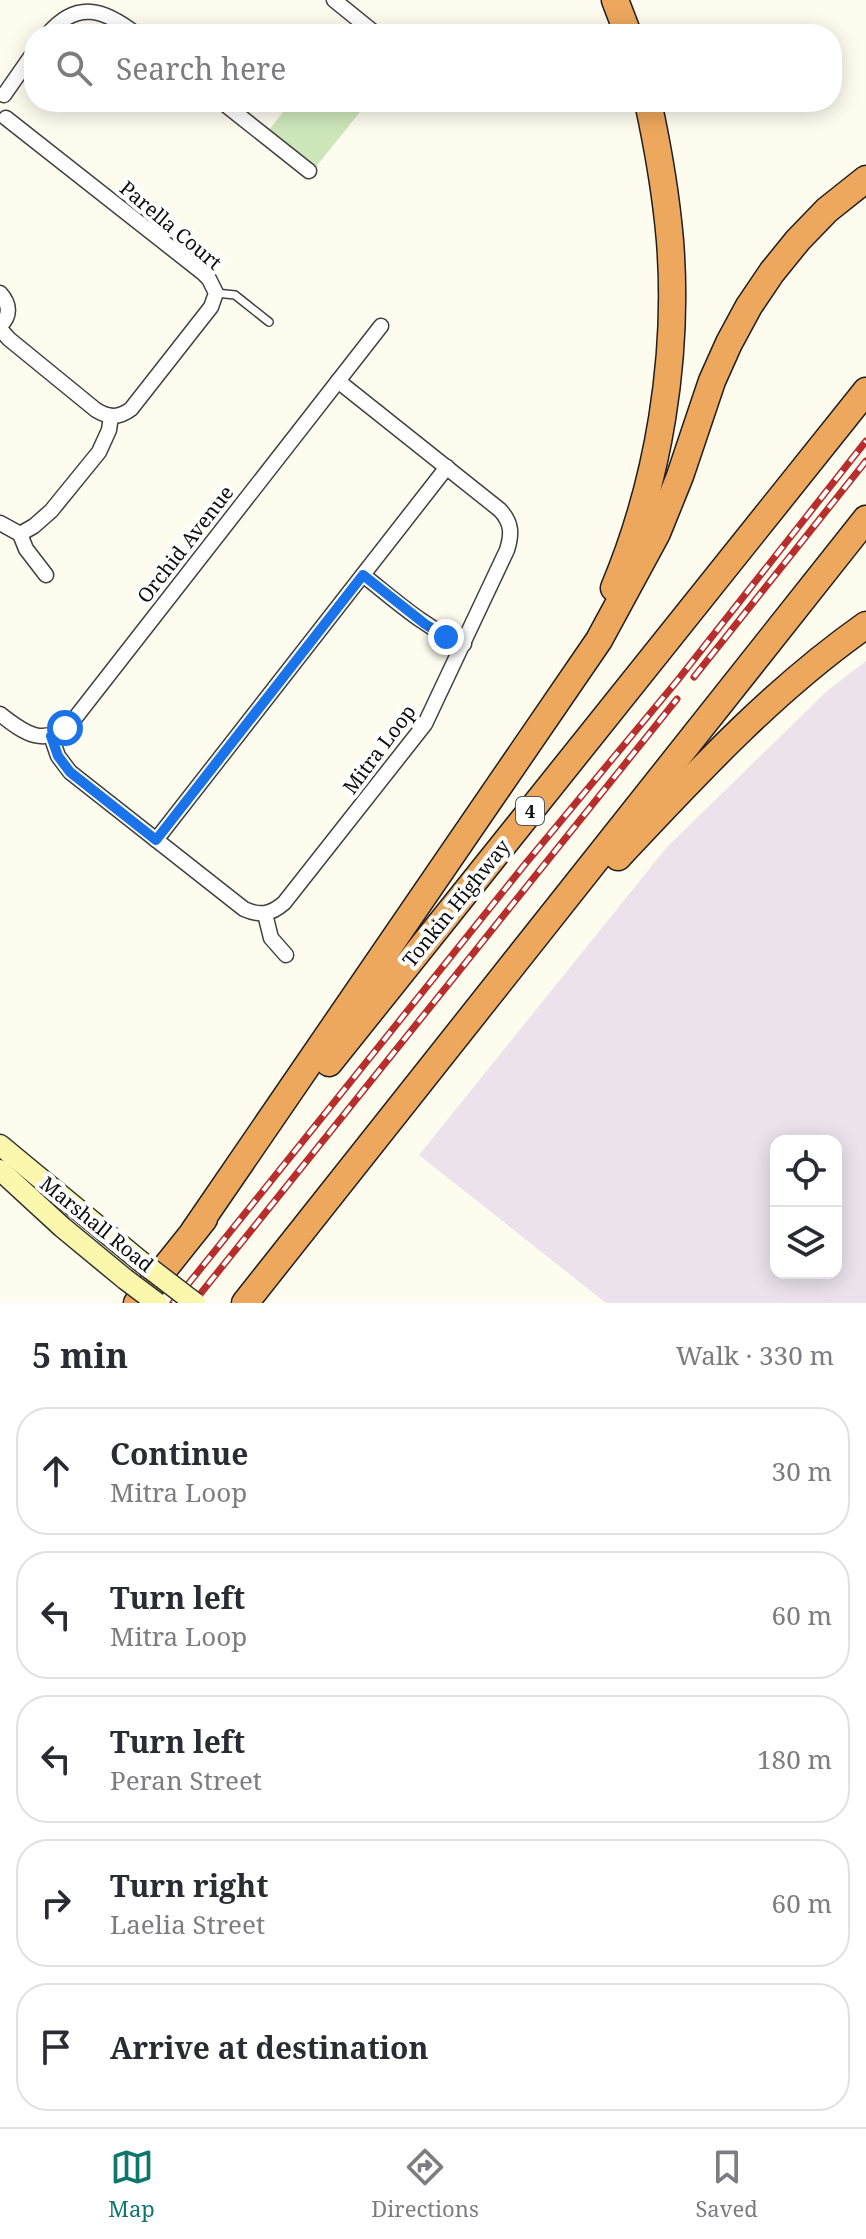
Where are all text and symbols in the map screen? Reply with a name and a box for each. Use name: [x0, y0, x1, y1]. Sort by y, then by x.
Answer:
search box: [24, 24, 842, 112]
icon: search: [52, 46, 96, 90]
text: Search here: [116, 48, 286, 89]
street label: Parella Court: [114, 174, 228, 276]
street label: Orchid Avenue: [131, 480, 239, 608]
route end: [428, 619, 464, 655]
street label: Mitra Loop: [336, 699, 422, 799]
route start: [47, 710, 83, 746]
road number: 4: [516, 797, 544, 825]
street label: Tonkin Highway: [396, 833, 516, 973]
map controls: [770, 1135, 842, 1279]
button: locate: [770, 1135, 842, 1207]
street label: Marshall Road: [35, 1170, 159, 1278]
button: layers: [770, 1207, 842, 1279]
text: 5 min: [32, 1332, 128, 1378]
text: Walk · 330 m: [676, 1337, 834, 1373]
text: Continue: [110, 1433, 248, 1474]
icon: ahead: [34, 1449, 78, 1493]
text: 30 m: [772, 1453, 832, 1489]
text: Mitra Loop: [110, 1474, 247, 1510]
text: Turn left: [110, 1577, 245, 1618]
icon: left: [34, 1593, 78, 1637]
text: 60 m: [772, 1597, 832, 1633]
text: Mitra Loop: [110, 1618, 247, 1654]
text: Turn left: [110, 1721, 245, 1762]
icon: left: [34, 1737, 78, 1781]
text: 180 m: [757, 1741, 832, 1777]
text: Peran Street: [110, 1762, 262, 1798]
text: Turn right: [110, 1865, 268, 1906]
icon: right: [34, 1881, 78, 1925]
text: 60 m: [772, 1885, 832, 1921]
text: Laelia Street: [110, 1906, 265, 1942]
icon: arrive: [34, 2025, 78, 2069]
text: Arrive at destination: [110, 2027, 429, 2068]
tab: Map: [108, 2145, 155, 2223]
tab: Directions: [371, 2145, 479, 2223]
tab: Saved: [695, 2145, 758, 2223]

